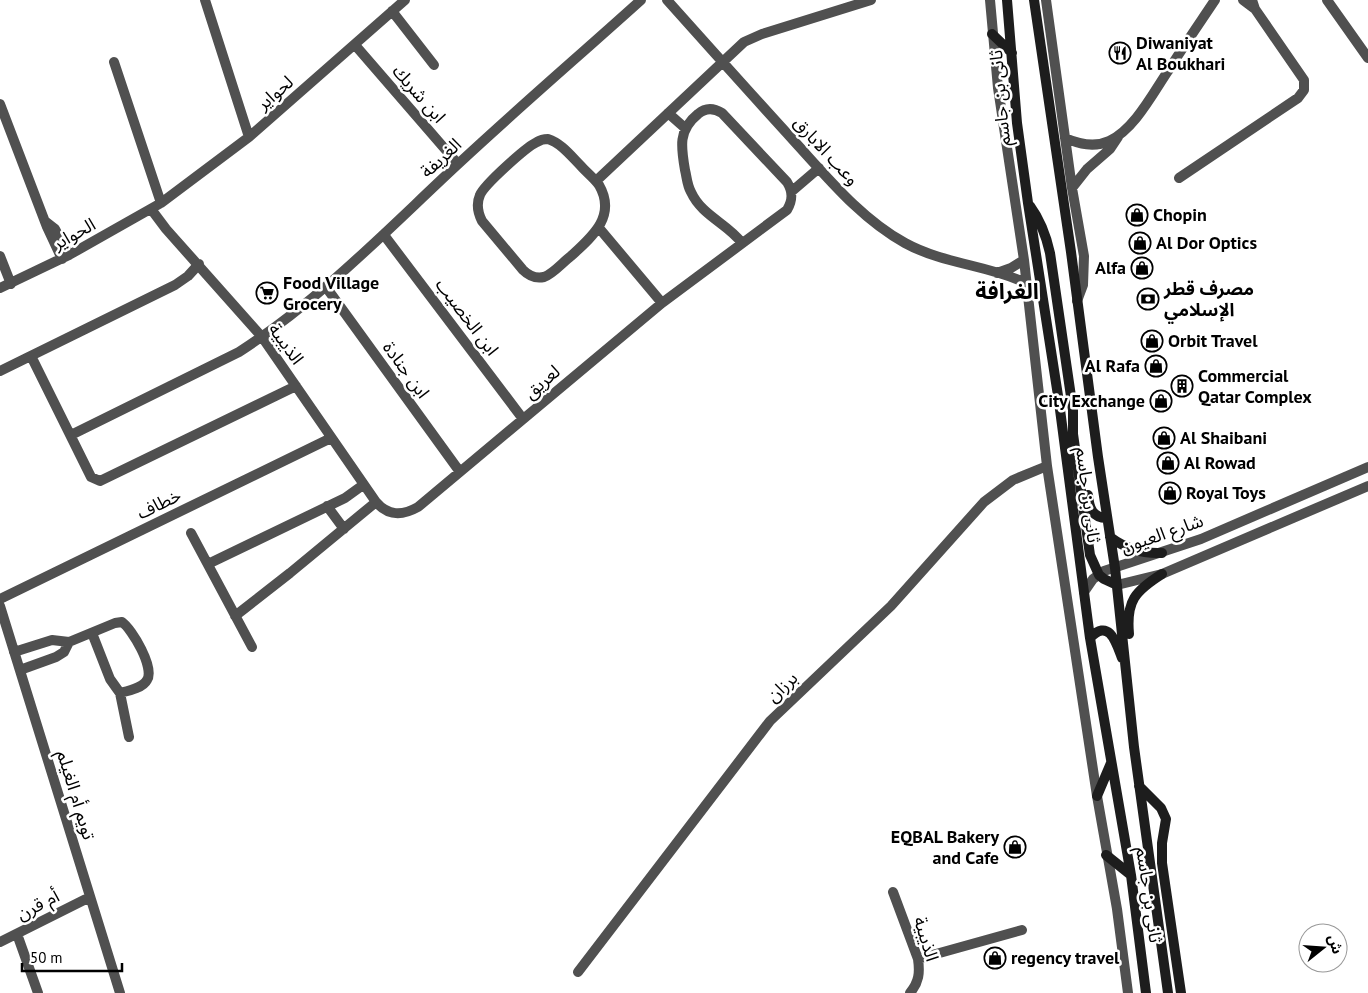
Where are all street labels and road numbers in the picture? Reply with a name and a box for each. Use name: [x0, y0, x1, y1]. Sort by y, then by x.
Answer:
street label: ثانى بن جاسم: [984, 49, 1017, 147]
street label: ابن شريك: [388, 60, 451, 128]
street label: لحواير: [251, 70, 298, 116]
street label: وعب الابارق: [788, 111, 864, 190]
street label: الغريفة: [415, 133, 466, 182]
street label: الحواير: [47, 212, 99, 255]
street label: ابن الخصيب: [431, 273, 504, 360]
street label: الذيبية: [264, 319, 309, 369]
street label: ابن جنادة: [378, 337, 435, 403]
street label: لعريق: [519, 360, 565, 403]
street label: ثانى بن جاسم: [1069, 446, 1106, 544]
street label: خطاف: [133, 483, 185, 524]
street label: شارع العيون: [1118, 509, 1207, 561]
street label: برزان: [761, 666, 802, 707]
street label: تويم أم الغيلم: [49, 747, 101, 843]
street label: ثانى بن جاسم: [1129, 846, 1168, 945]
street label: أم قرن: [12, 884, 65, 928]
street label: الذيبية: [909, 914, 944, 964]

